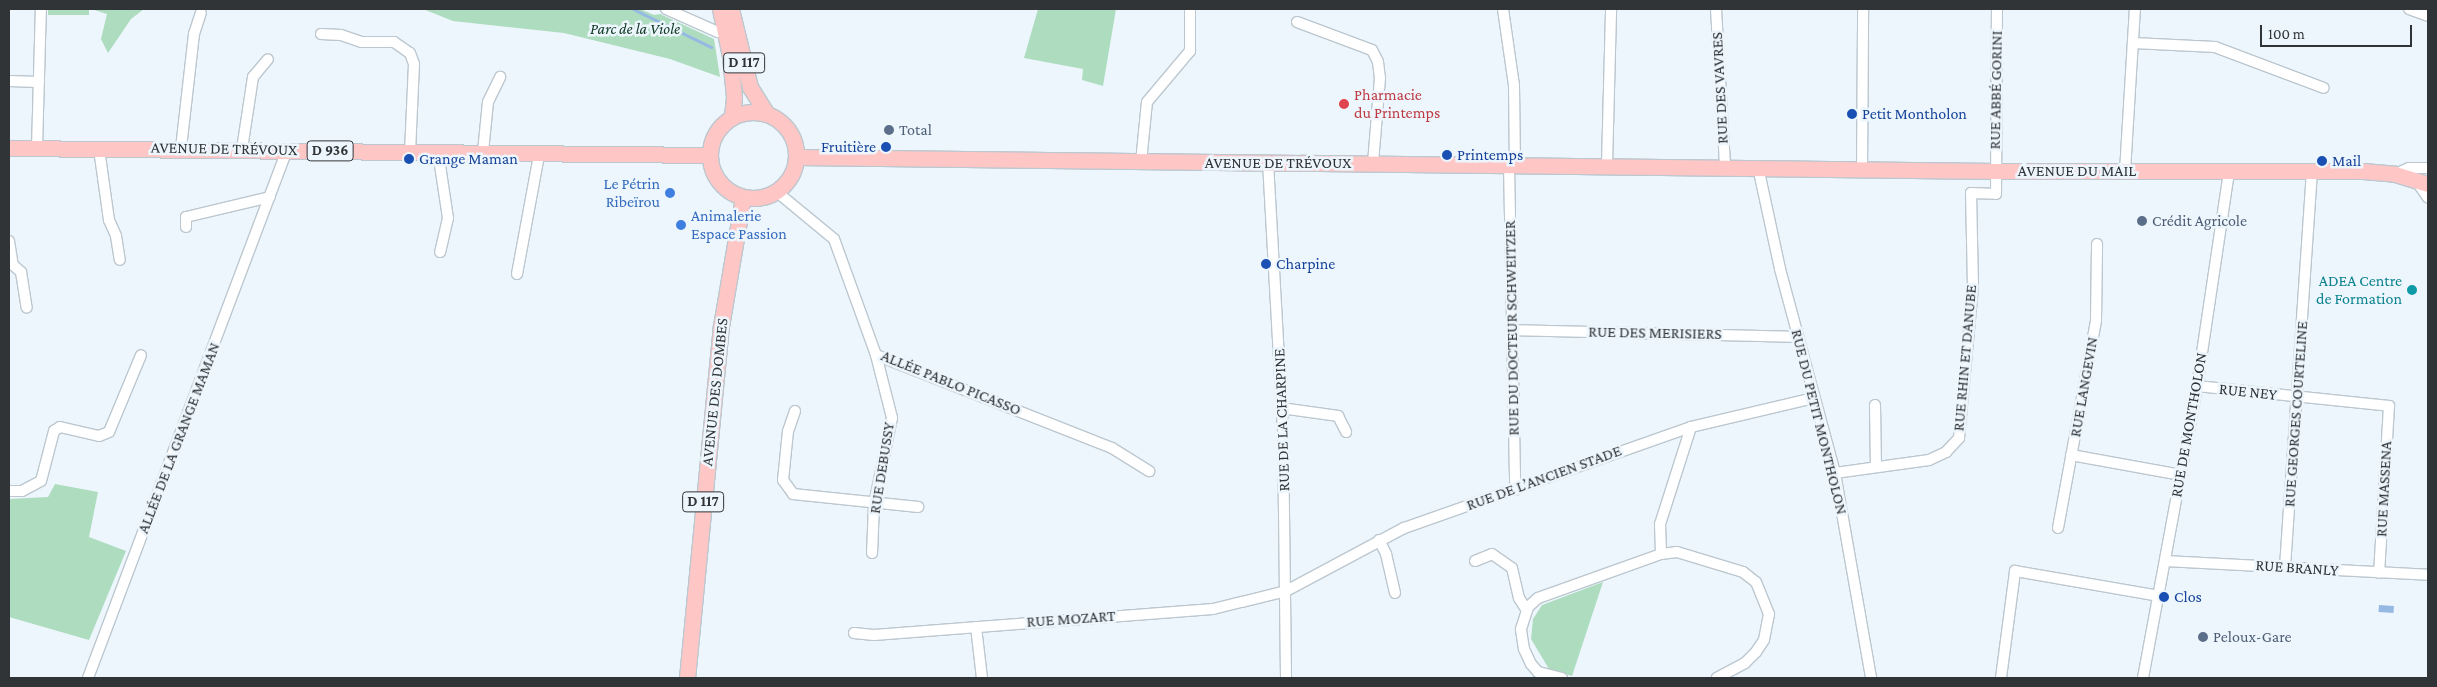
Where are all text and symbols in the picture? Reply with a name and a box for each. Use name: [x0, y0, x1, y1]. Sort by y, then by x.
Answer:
scale bar: [2262, 15, 2414, 47]
park label: Parc de la Viole: [590, 19, 680, 39]
text: 100 m: [2268, 26, 2305, 42]
street label: RUE ABBÉ GORINI: [1985, 30, 2007, 150]
street label: RUE DES VAVRES: [1707, 32, 1733, 144]
road number: D 117: [723, 50, 765, 76]
place label: Pharmacie du Printemps: [1354, 85, 1440, 123]
marker: Pharmacie du Printemps: [1338, 98, 1350, 110]
place label: Petit Montholon: [1862, 104, 1967, 124]
marker: Petit Montholon: [1846, 108, 1858, 120]
place label: Total: [899, 120, 932, 140]
marker: Total: [883, 124, 895, 136]
place label: Fruitière: [821, 137, 876, 157]
street label: AVENUE DE TRÉVOUX: [151, 138, 297, 160]
road number: D 936: [306, 138, 354, 164]
marker: Fruitière: [880, 141, 892, 153]
place label: Printemps: [1457, 145, 1523, 165]
place label: Grange Maman: [419, 149, 518, 169]
marker: Printemps: [1441, 149, 1453, 161]
place label: Mail: [2332, 151, 2361, 171]
marker: Grange Maman: [403, 153, 415, 165]
street label: AVENUE DE TRÉVOUX: [1205, 153, 1351, 173]
marker: Mail: [2316, 155, 2328, 167]
street label: AVENUE DU MAIL: [2018, 161, 2136, 181]
place label: Le Pétrin Ribeïrou: [603, 174, 660, 212]
marker: Le Pétrin Ribeïrou: [664, 187, 676, 199]
place label: Animalerie Espace Passion: [691, 206, 787, 244]
place label: Crédit Agricole: [2152, 211, 2247, 231]
marker: Crédit Agricole: [2136, 215, 2148, 227]
marker: Animalerie Espace Passion: [675, 219, 687, 231]
street label: RUE DU DOCTEUR SCHWEITZER: [1501, 220, 1523, 436]
place label: Charpine: [1276, 254, 1335, 274]
marker: Charpine: [1260, 258, 1272, 270]
place label: ADEA Centre de Formation: [2316, 271, 2402, 309]
street label: RUE RHIN ET DANUBE: [1949, 284, 1981, 432]
marker: ADEA Centre de Formation: [2406, 284, 2418, 296]
street label: AVENUE DES DOMBES: [698, 317, 732, 467]
street label: RUE GEORGES COURTELINE: [2280, 320, 2312, 508]
street label: RUE DES MERISIERS: [1588, 322, 1722, 344]
street label: RUE DU PETIT MONTHOLON: [1787, 327, 1851, 517]
street label: RUE LANGEVIN: [2066, 335, 2102, 439]
street label: ALLÉE DE LA GRANGE MAMAN: [134, 340, 224, 536]
street label: ALLÉE PABLO PICASSO: [878, 346, 1024, 420]
street label: RUE DE LA CHARPINE: [1270, 348, 1294, 492]
street label: RUE DE MONTHOLON: [2167, 351, 2211, 499]
street label: RUE NEY: [2218, 379, 2278, 405]
street label: RUE DEBUSSY: [865, 421, 899, 515]
street label: RUE MASSENA: [2372, 440, 2396, 538]
street label: RUE DE L’ANCIEN STADE: [1464, 441, 1624, 515]
road number: D 117: [682, 490, 724, 514]
street label: RUE BRANLY: [2255, 556, 2339, 580]
place label: Clos: [2174, 587, 2202, 607]
marker: Clos: [2158, 591, 2170, 603]
street label: RUE MOZART: [1026, 606, 1116, 632]
place label: Peloux-Gare: [2213, 627, 2292, 647]
marker: Peloux-Gare: [2197, 631, 2209, 643]

